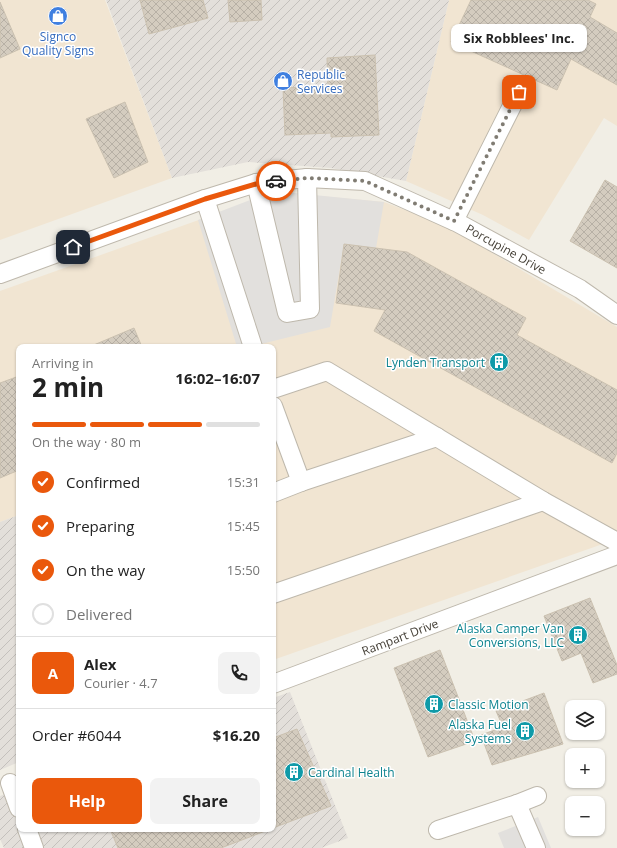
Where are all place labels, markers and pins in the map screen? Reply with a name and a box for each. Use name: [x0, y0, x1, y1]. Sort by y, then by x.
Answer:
shop icon: Signco Quality Signs: [47, 5, 69, 27]
callout: Six Robblees' Inc.: [451, 24, 587, 52]
place label: Signco Quality Signs: [22, 28, 94, 59]
place label: Republic Services: [297, 66, 345, 97]
shop icon: Republic Services: [272, 70, 294, 92]
pin: [502, 75, 536, 109]
pin: [56, 230, 90, 264]
building icon: Lynden Transport: [488, 351, 510, 373]
place label: Lynden Transport: [386, 354, 485, 371]
place label: Alaska Camper Van Conversions, LLC: [456, 620, 564, 651]
building icon: Alaska Camper Van Conversions, LLC: [567, 624, 589, 646]
building icon: Classic Motion: [423, 693, 445, 715]
place label: Classic Motion: [448, 696, 528, 713]
place label: Alaska Fuel Systems: [449, 716, 511, 747]
building icon: Alaska Fuel Systems: [514, 720, 536, 742]
building icon: Cardinal Health: [283, 761, 305, 783]
place label: Cardinal Health: [308, 764, 395, 781]

